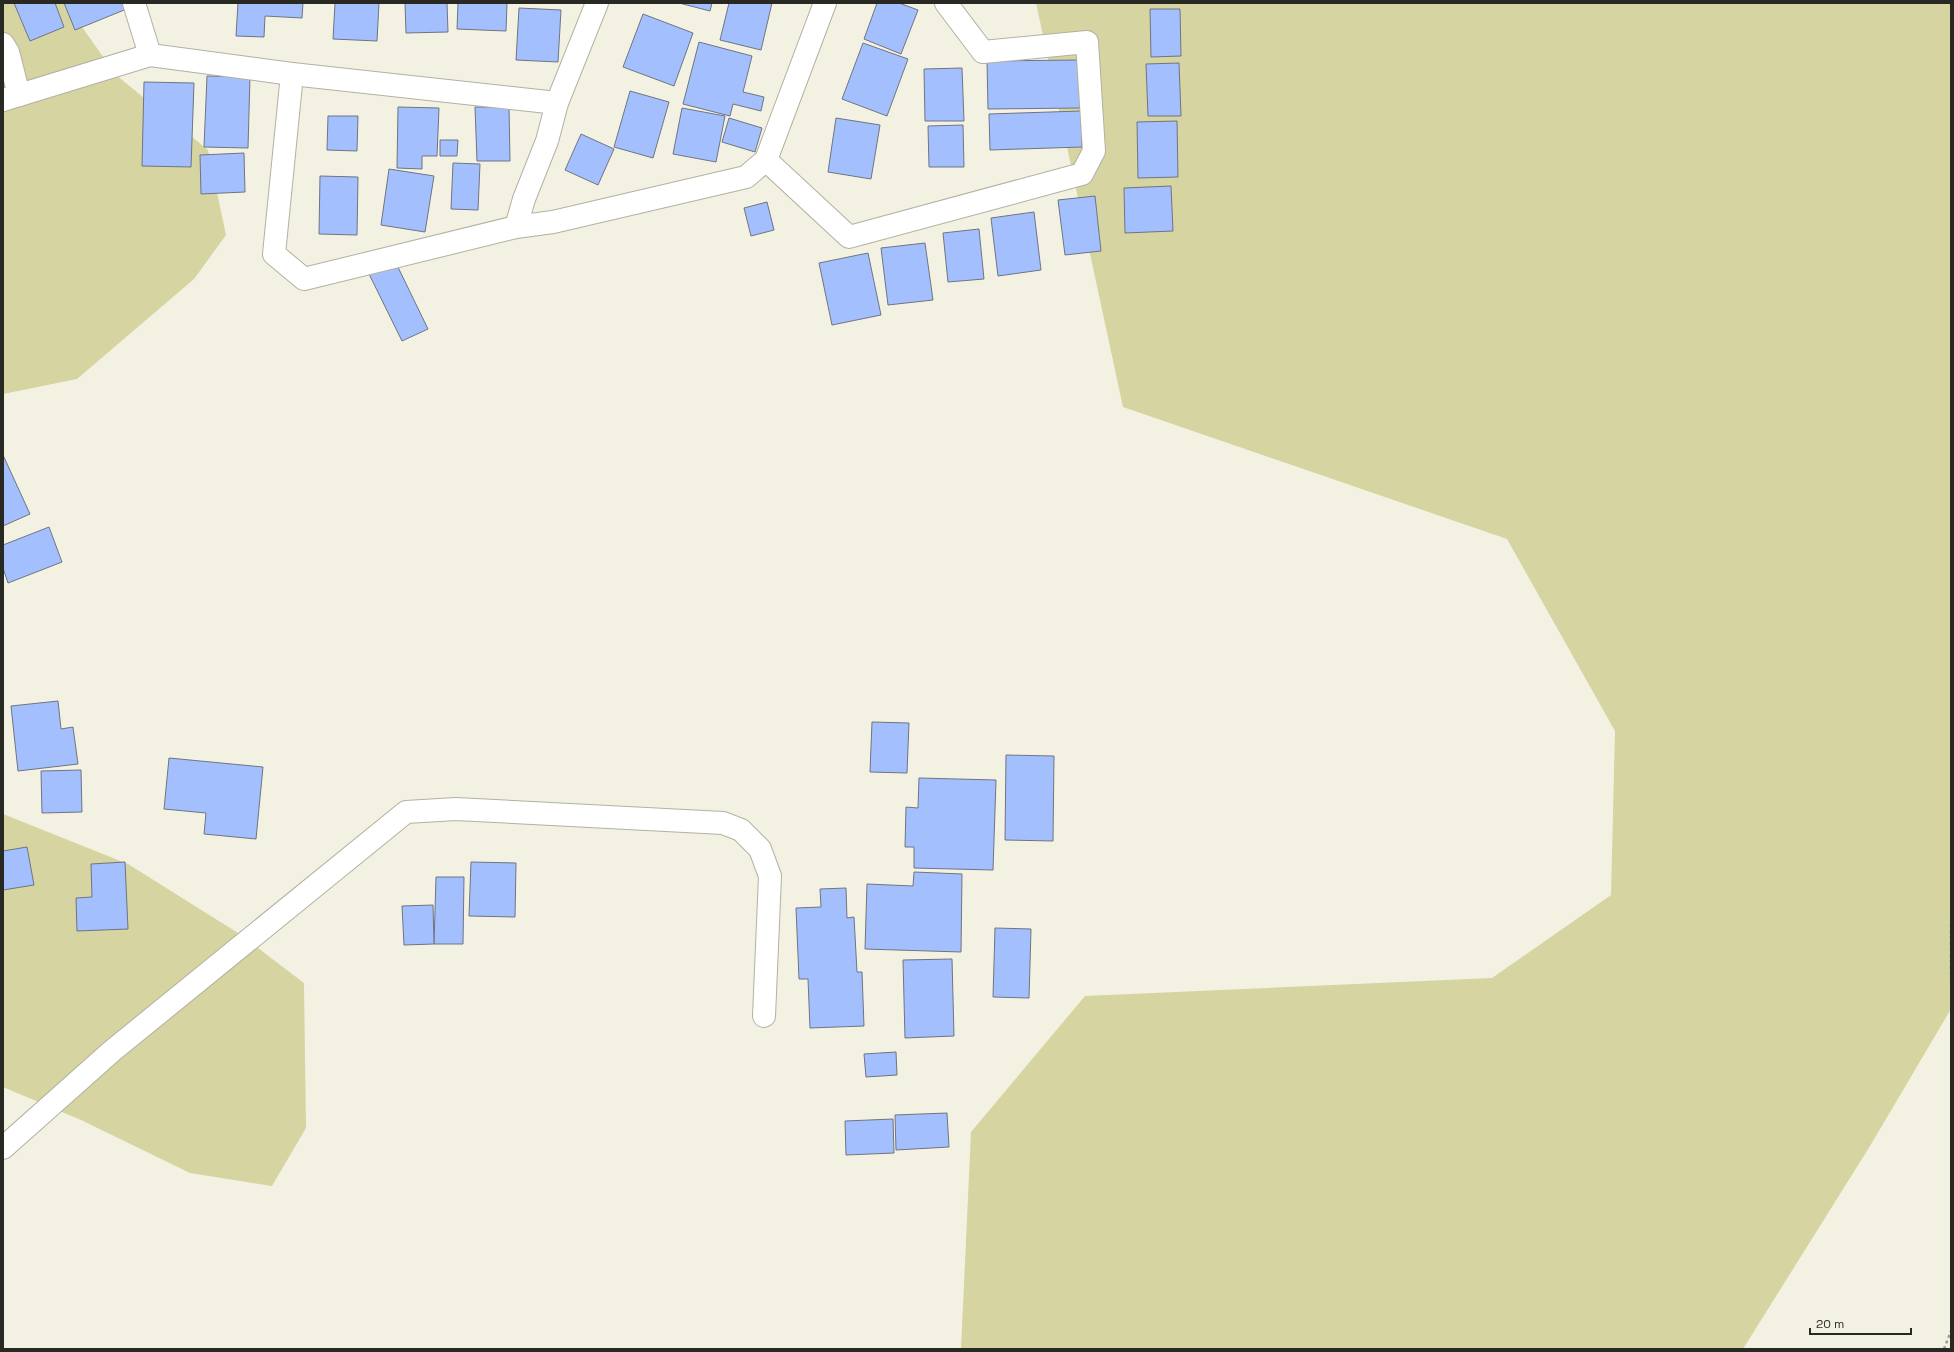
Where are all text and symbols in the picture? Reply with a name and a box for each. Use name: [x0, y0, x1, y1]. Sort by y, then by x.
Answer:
scale bar: [1810, 1310, 1911, 1336]
text: 20 m: [1816, 1316, 1844, 1332]

